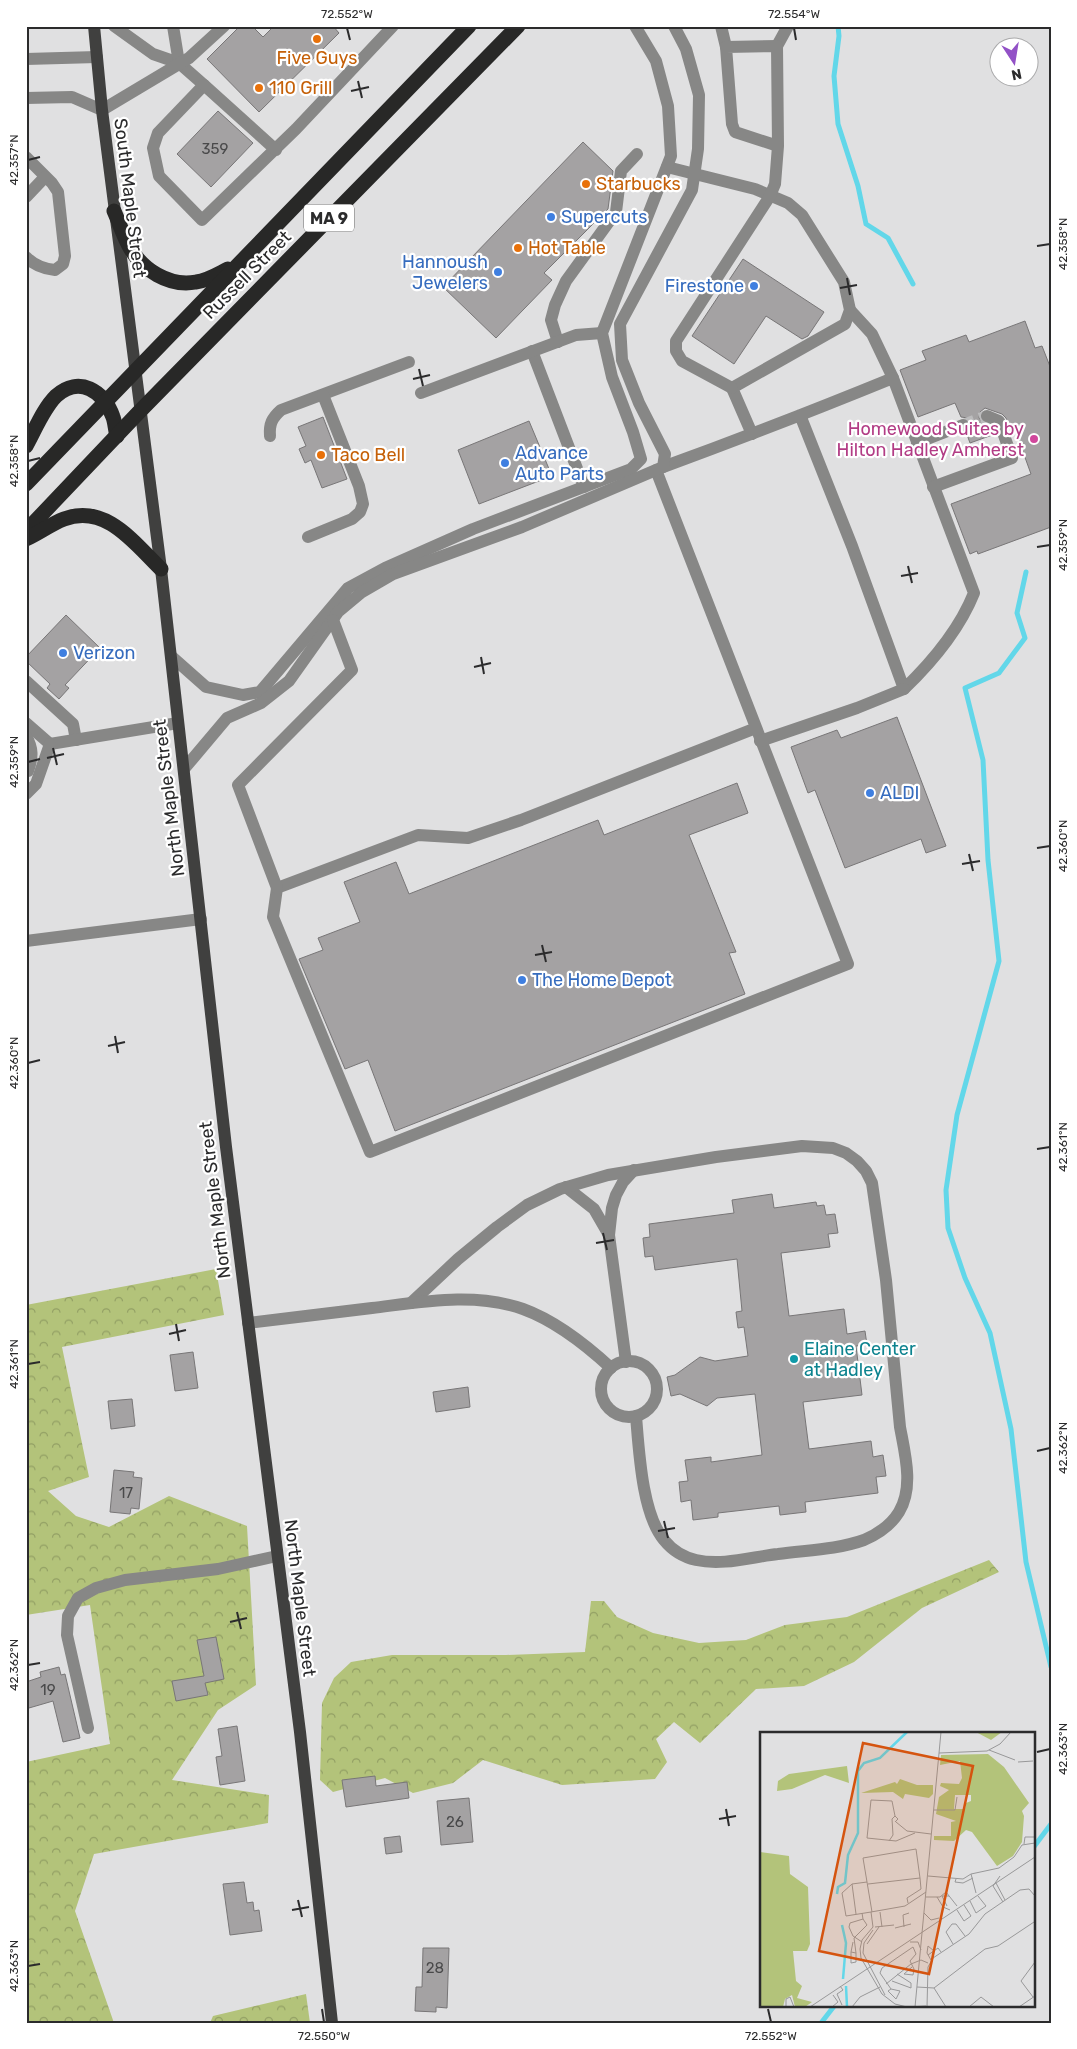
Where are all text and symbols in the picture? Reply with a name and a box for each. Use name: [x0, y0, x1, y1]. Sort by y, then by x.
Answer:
text: 72.552°W: [321, 7, 373, 21]
text: 72.554°W: [768, 7, 820, 21]
marker: Five Guys: [311, 33, 323, 45]
north arrow: [990, 38, 1040, 88]
place label: Five Guys: [277, 47, 357, 69]
text: N: [1010, 65, 1023, 84]
place label: 110 Grill: [269, 77, 332, 99]
marker: 110 Grill: [253, 82, 265, 94]
street label: South Maple Street: [109, 117, 151, 279]
text: 42.357°N: [7, 134, 21, 186]
house number: 359: [202, 140, 229, 158]
place label: Starbucks: [596, 173, 681, 195]
marker: Starbucks: [580, 178, 592, 190]
road number: MA 9: [304, 204, 354, 232]
place label: Supercuts: [561, 206, 648, 228]
marker: Supercuts: [545, 211, 557, 223]
text: 42.358°N: [1056, 218, 1070, 270]
street label: Russell Street: [198, 226, 296, 324]
place label: Hot Table: [528, 237, 606, 259]
marker: Hot Table: [512, 242, 524, 254]
place label: Hannoush Jewelers: [402, 251, 488, 294]
marker: Hannoush Jewelers: [492, 266, 504, 278]
place label: Firestone: [665, 275, 744, 297]
marker: Firestone: [748, 280, 760, 292]
place label: Homewood Suites by Hilton Hadley Amherst: [837, 418, 1024, 461]
marker: Homewood Suites by Hilton Hadley Amherst: [1028, 433, 1040, 445]
text: 42.358°N: [7, 435, 21, 487]
place label: Advance Auto Parts: [515, 442, 604, 485]
place label: Taco Bell: [331, 444, 405, 466]
marker: Taco Bell: [315, 449, 327, 461]
marker: Advance Auto Parts: [499, 457, 511, 469]
text: 42.359°N: [1056, 519, 1070, 571]
place label: Verizon: [73, 642, 135, 664]
marker: Verizon: [57, 647, 69, 659]
street label: North Maple Street: [148, 718, 190, 878]
text: 42.359°N: [7, 736, 21, 788]
place label: ALDI: [880, 782, 920, 804]
marker: ALDI: [864, 787, 876, 799]
text: 42.360°N: [1056, 820, 1070, 872]
place label: The Home Depot: [532, 969, 672, 991]
marker: The Home Depot: [516, 974, 528, 986]
text: 42.360°N: [7, 1037, 21, 1089]
street label: North Maple Street: [194, 1120, 236, 1280]
text: 42.361°N: [1056, 1122, 1070, 1172]
place label: Elaine Center at Hadley: [804, 1338, 916, 1381]
text: 42.361°N: [7, 1339, 21, 1389]
marker: Elaine Center at Hadley: [788, 1353, 800, 1365]
text: 42.362°N: [1056, 1422, 1070, 1474]
house number: 17: [119, 1484, 133, 1502]
street label: North Maple Street: [279, 1518, 321, 1678]
text: 42.362°N: [7, 1639, 21, 1691]
house number: 19: [40, 1681, 56, 1699]
text: 42.363°N: [1056, 1723, 1070, 1775]
inset map: [760, 1732, 1034, 2006]
house number: 26: [446, 1813, 464, 1831]
text: 42.363°N: [7, 1940, 21, 1992]
house number: 28: [426, 1959, 444, 1977]
text: 72.550°W: [298, 2029, 351, 2043]
text: 72.552°W: [745, 2029, 797, 2043]

